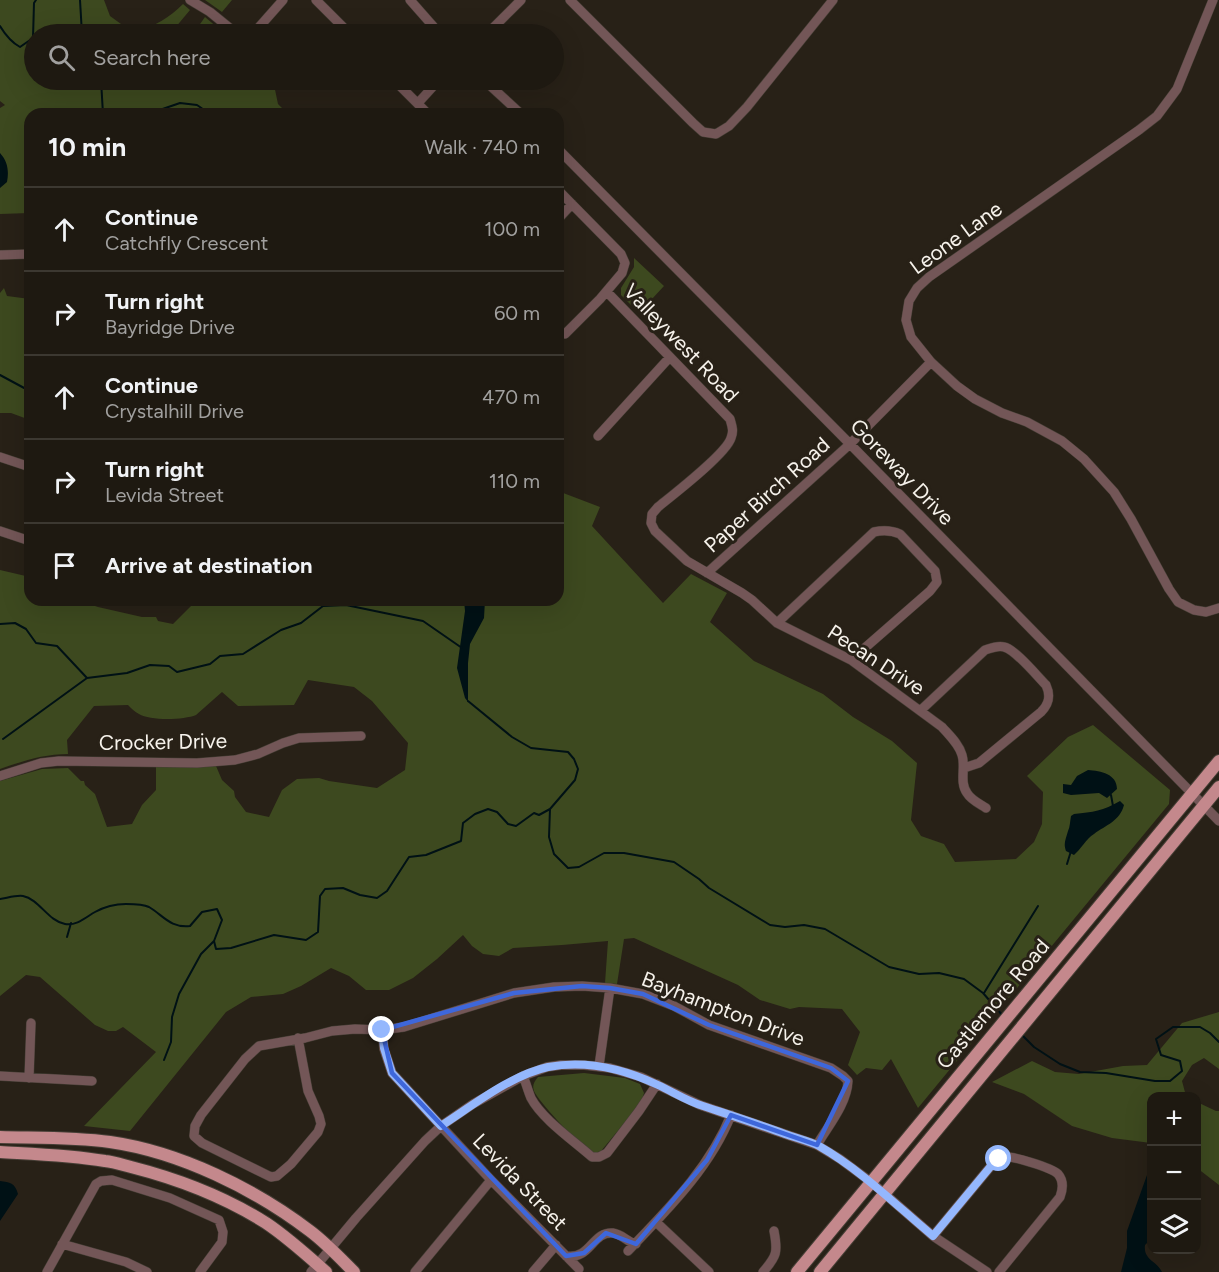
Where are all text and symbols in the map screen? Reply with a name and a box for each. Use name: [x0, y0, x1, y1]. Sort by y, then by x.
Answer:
search box: [24, 24, 564, 90]
icon: search: [45, 41, 78, 74]
text: Search here: [93, 44, 211, 71]
text: 10 min: [48, 131, 126, 163]
text: Walk · 740 m: [424, 135, 540, 159]
street label: Leone Lane: [905, 196, 1007, 279]
text: Continue: [105, 204, 198, 231]
icon: ahead: [48, 213, 81, 246]
text: 100 m: [484, 217, 540, 241]
text: Catchfly Crescent: [105, 231, 268, 255]
street label: Valleywest Road: [619, 278, 744, 407]
text: Turn right: [105, 288, 204, 315]
icon: right: [48, 297, 81, 330]
text: 60 m: [494, 301, 540, 325]
text: Bayridge Drive: [105, 315, 235, 339]
text: Continue: [105, 372, 198, 399]
icon: ahead: [48, 381, 81, 414]
text: 470 m: [482, 385, 540, 409]
text: Crystalhill Drive: [105, 399, 244, 423]
street label: Goreway Drive: [845, 413, 959, 530]
street label: Paper Birch Road: [699, 432, 835, 558]
text: Turn right: [105, 456, 204, 483]
icon: right: [48, 465, 81, 498]
text: 110 m: [489, 469, 540, 493]
text: Levida Street: [105, 483, 224, 507]
icon: arrive: [48, 549, 81, 582]
text: Arrive at destination: [105, 552, 313, 579]
street label: Pecan Drive: [823, 619, 930, 700]
street label: Crocker Drive: [99, 728, 227, 755]
street label: Castlemore Road: [931, 934, 1054, 1074]
street label: Bayhampton Drive: [638, 966, 808, 1051]
route end: [368, 1016, 394, 1042]
map controls: [1147, 1092, 1201, 1254]
button: +: [1147, 1092, 1201, 1146]
street label: Levida Street: [468, 1128, 573, 1235]
route start: [985, 1145, 1011, 1171]
button: −: [1147, 1146, 1201, 1200]
button: layers: [1147, 1200, 1201, 1254]

